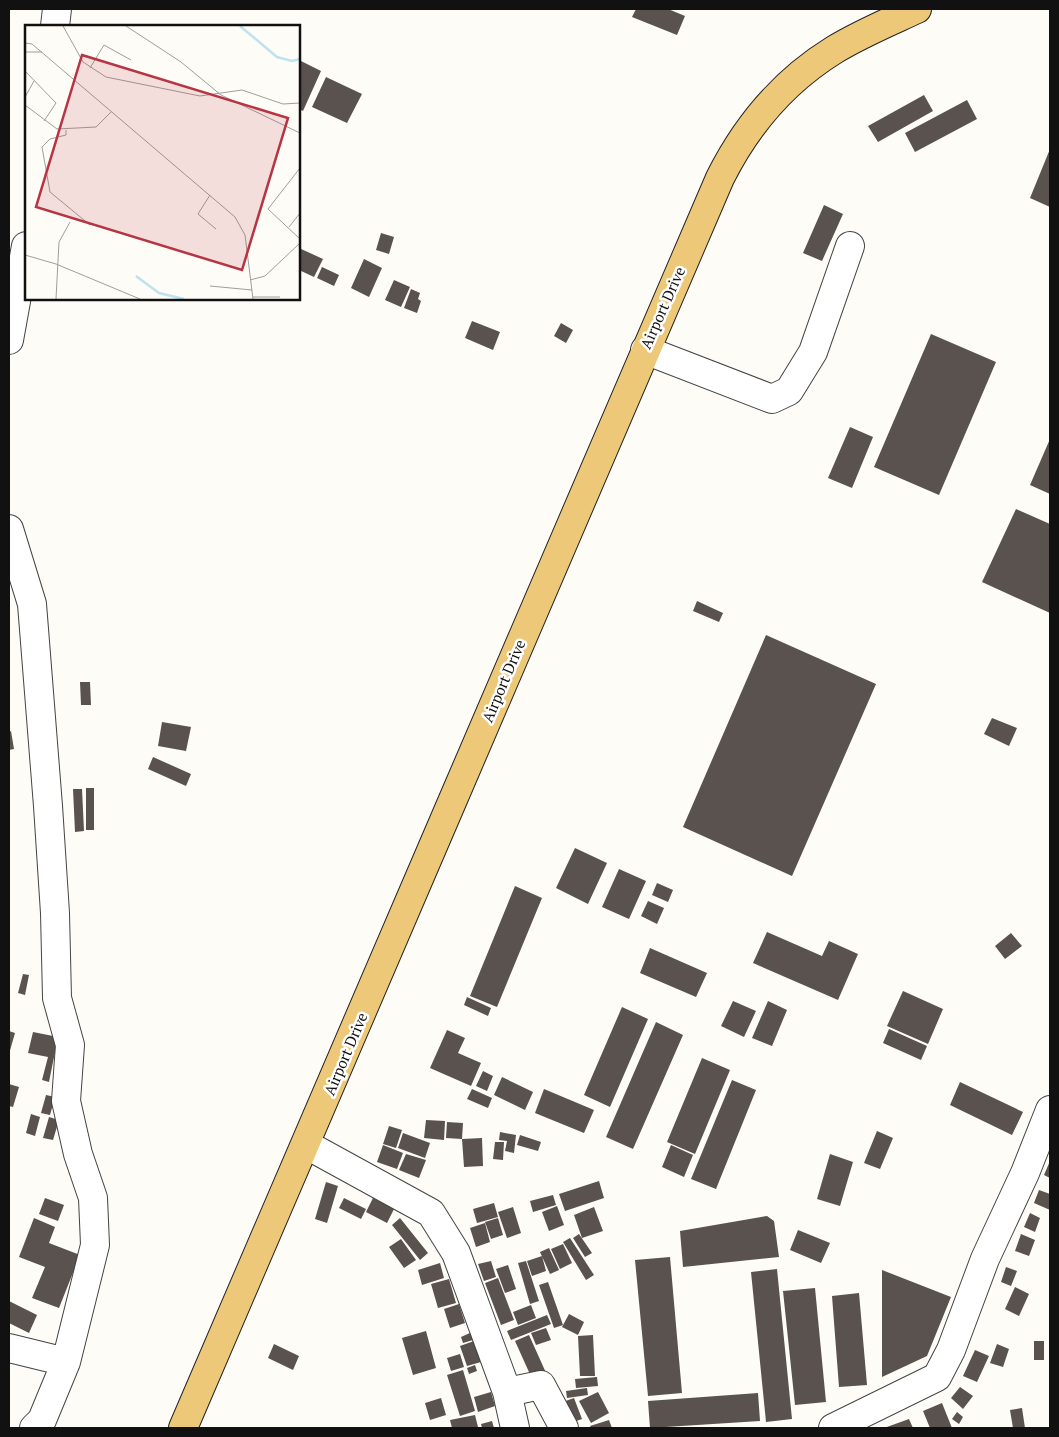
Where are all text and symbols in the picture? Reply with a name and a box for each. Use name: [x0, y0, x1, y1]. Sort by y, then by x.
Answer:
inset map: [25, 25, 300, 300]
street label: Airport Drive: [635, 263, 689, 352]
street label: Airport Drive: [477, 636, 529, 725]
street label: Airport Drive: [319, 1009, 371, 1098]

